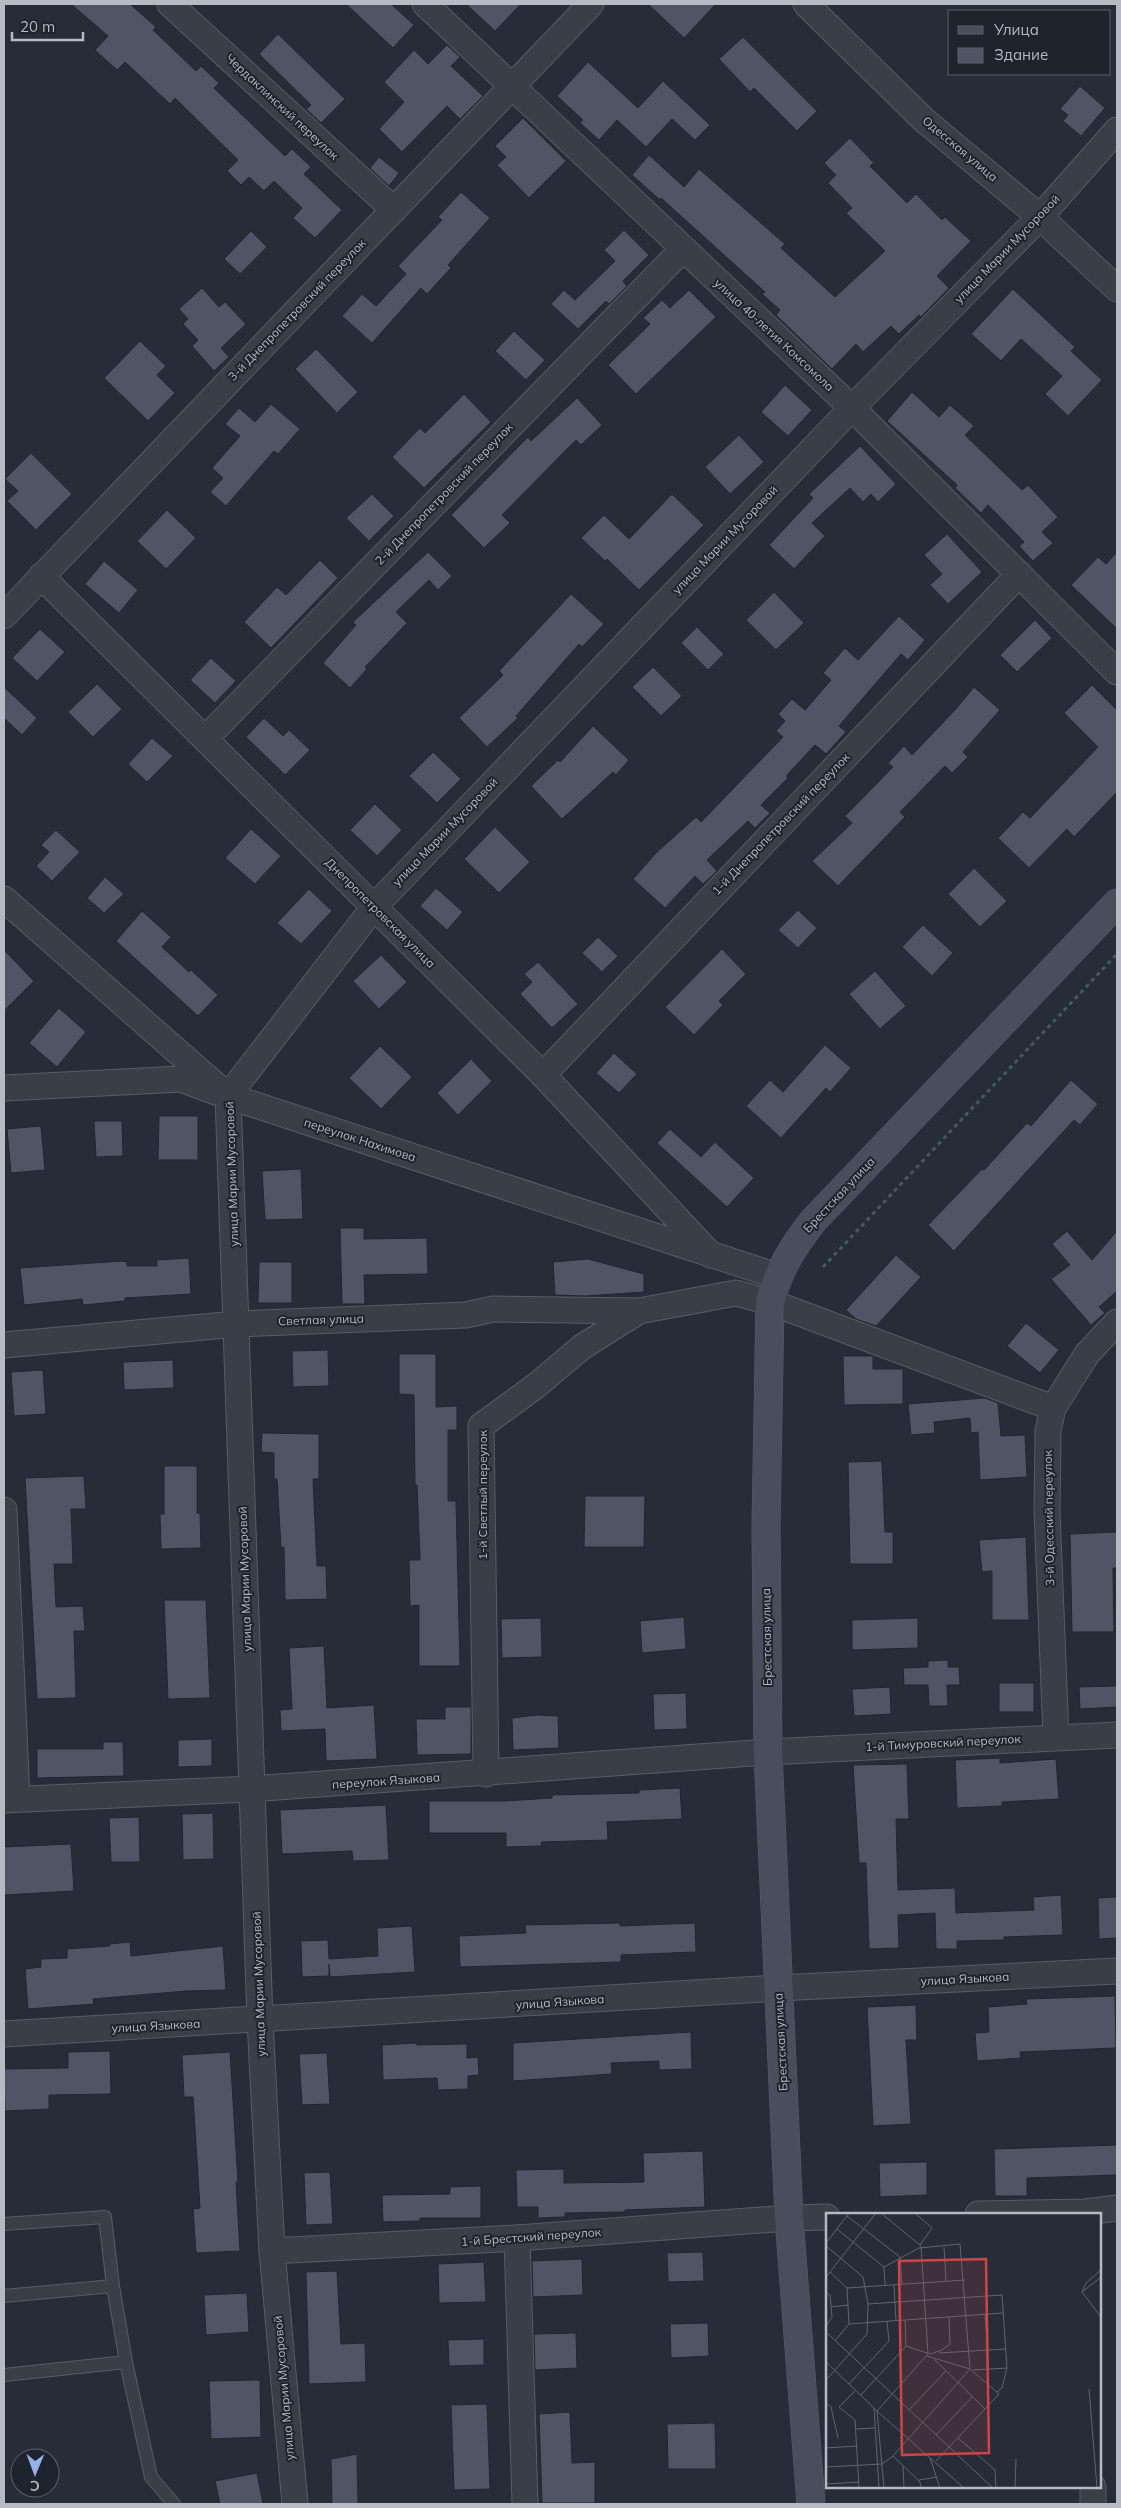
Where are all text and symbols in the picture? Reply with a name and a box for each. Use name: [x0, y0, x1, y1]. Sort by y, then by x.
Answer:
scale bar: [12, 10, 84, 42]
legend: [948, 10, 1111, 75]
text: 20 m: [20, 17, 55, 36]
text: Улица: [993, 20, 1039, 39]
text: Здание: [994, 45, 1048, 64]
street label: Чердаклинский переулок: [223, 50, 342, 163]
street label: Одесская улица: [920, 113, 1001, 184]
street label: улица Марии Мусоровой: [951, 191, 1063, 306]
street label: 3-й Днепропетровский переулок: [225, 235, 369, 384]
street label: улица 40-летия Комсомола: [711, 275, 837, 394]
street label: 2-й Днепропетровский переулок: [372, 419, 516, 568]
street label: улица Марии Мусоровой: [669, 482, 781, 597]
street label: 1-й Днепропетровский переулок: [709, 749, 853, 898]
street label: улица Марии Мусоровой: [389, 774, 501, 889]
street label: Днепропетровская улица: [322, 854, 439, 971]
street label: улица Марии Мусоровой: [221, 1101, 242, 1247]
street label: переулок Нахимова: [302, 1114, 418, 1165]
street label: Брестская улица: [800, 1154, 878, 1236]
street label: Светлая улица: [278, 1311, 364, 1328]
street label: 1-й Светлый переулок: [475, 1429, 490, 1560]
street label: 3-й Одесский переулок: [1040, 1449, 1057, 1586]
street label: улица Марии Мусоровой: [234, 1506, 255, 1652]
street label: Брестская улица: [758, 1588, 775, 1686]
street label: 1-й Тимуровский переулок: [865, 1731, 1022, 1754]
street label: переулок Языкова: [332, 1769, 440, 1792]
street label: улица Марии Мусоровой: [248, 1911, 269, 2057]
street label: улица Языкова: [920, 1969, 1010, 1988]
street label: улица Языкова: [515, 1991, 605, 2012]
street label: Брестская улица: [770, 1993, 791, 2091]
street label: улица Языкова: [111, 2016, 201, 2035]
inset map: [826, 2213, 1101, 2488]
street label: 1-й Брестский переулок: [460, 2224, 602, 2249]
street label: улица Марии Мусоровой: [270, 2315, 297, 2461]
north arrow: [10, 2448, 60, 2498]
text: С: [30, 2477, 40, 2495]

